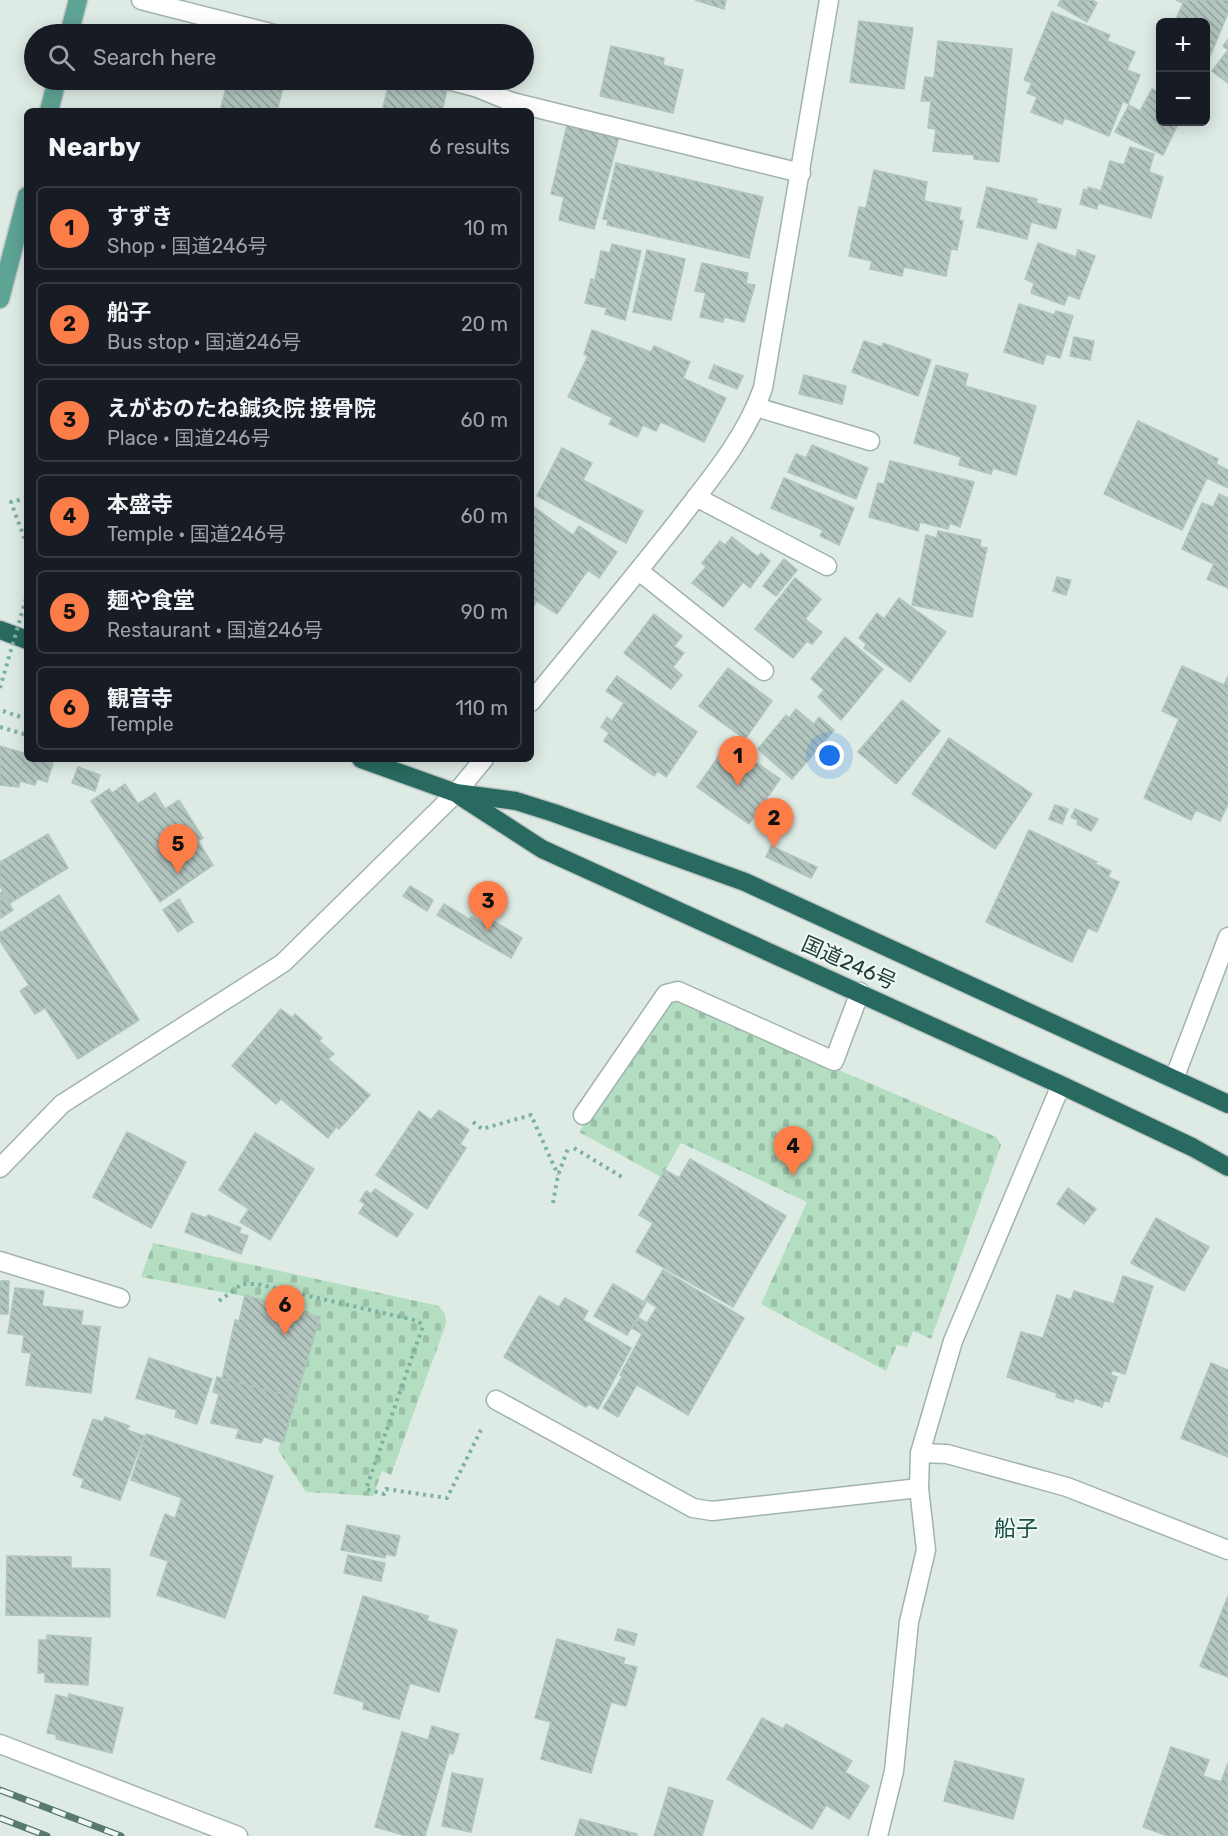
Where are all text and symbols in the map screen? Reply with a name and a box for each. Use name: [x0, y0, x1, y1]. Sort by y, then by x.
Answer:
map controls: [1156, 18, 1210, 126]
button: +: [1156, 18, 1210, 72]
search box: [24, 24, 534, 90]
icon: search: [45, 41, 78, 74]
text: Search here: [93, 44, 216, 71]
button: −: [1156, 72, 1210, 126]
text: Nearby: [48, 132, 141, 163]
text: 6 results: [429, 135, 510, 159]
text: すずき: [107, 203, 173, 230]
text: 1: [65, 216, 74, 240]
text: 10 m: [464, 216, 508, 240]
text: Shop · 国道246号: [107, 234, 267, 258]
text: 船子: [107, 299, 151, 326]
text: 2: [63, 312, 76, 336]
text: 20 m: [461, 312, 508, 336]
text: Bus stop · 国道246号: [107, 330, 301, 354]
text: えがおのたね鍼灸院 接骨院: [107, 395, 376, 422]
text: 3: [63, 408, 76, 432]
text: 60 m: [461, 408, 508, 432]
text: Place · 国道246号: [107, 426, 270, 450]
text: 本盛寺: [107, 491, 173, 518]
text: 4: [63, 504, 76, 528]
text: 60 m: [461, 504, 508, 528]
text: Temple · 国道246号: [107, 522, 286, 546]
text: 麺や食堂: [107, 587, 195, 614]
text: 5: [63, 600, 76, 624]
text: 90 m: [461, 600, 508, 624]
text: Restaurant · 国道246号: [107, 618, 323, 642]
text: 観音寺: [107, 685, 173, 712]
text: 6: [63, 696, 76, 720]
text: 110 m: [456, 696, 508, 720]
text: Temple: [107, 712, 174, 736]
pin: 1: [718, 736, 758, 786]
your location: [815, 741, 844, 770]
pin: 2: [754, 798, 794, 848]
pin: 5: [158, 824, 198, 874]
pin: 3: [468, 882, 508, 931]
street label: 国道246号: [798, 931, 900, 994]
pin: 4: [774, 1126, 812, 1176]
pin: 6: [266, 1286, 304, 1335]
district label: 船子: [994, 1515, 1038, 1542]

